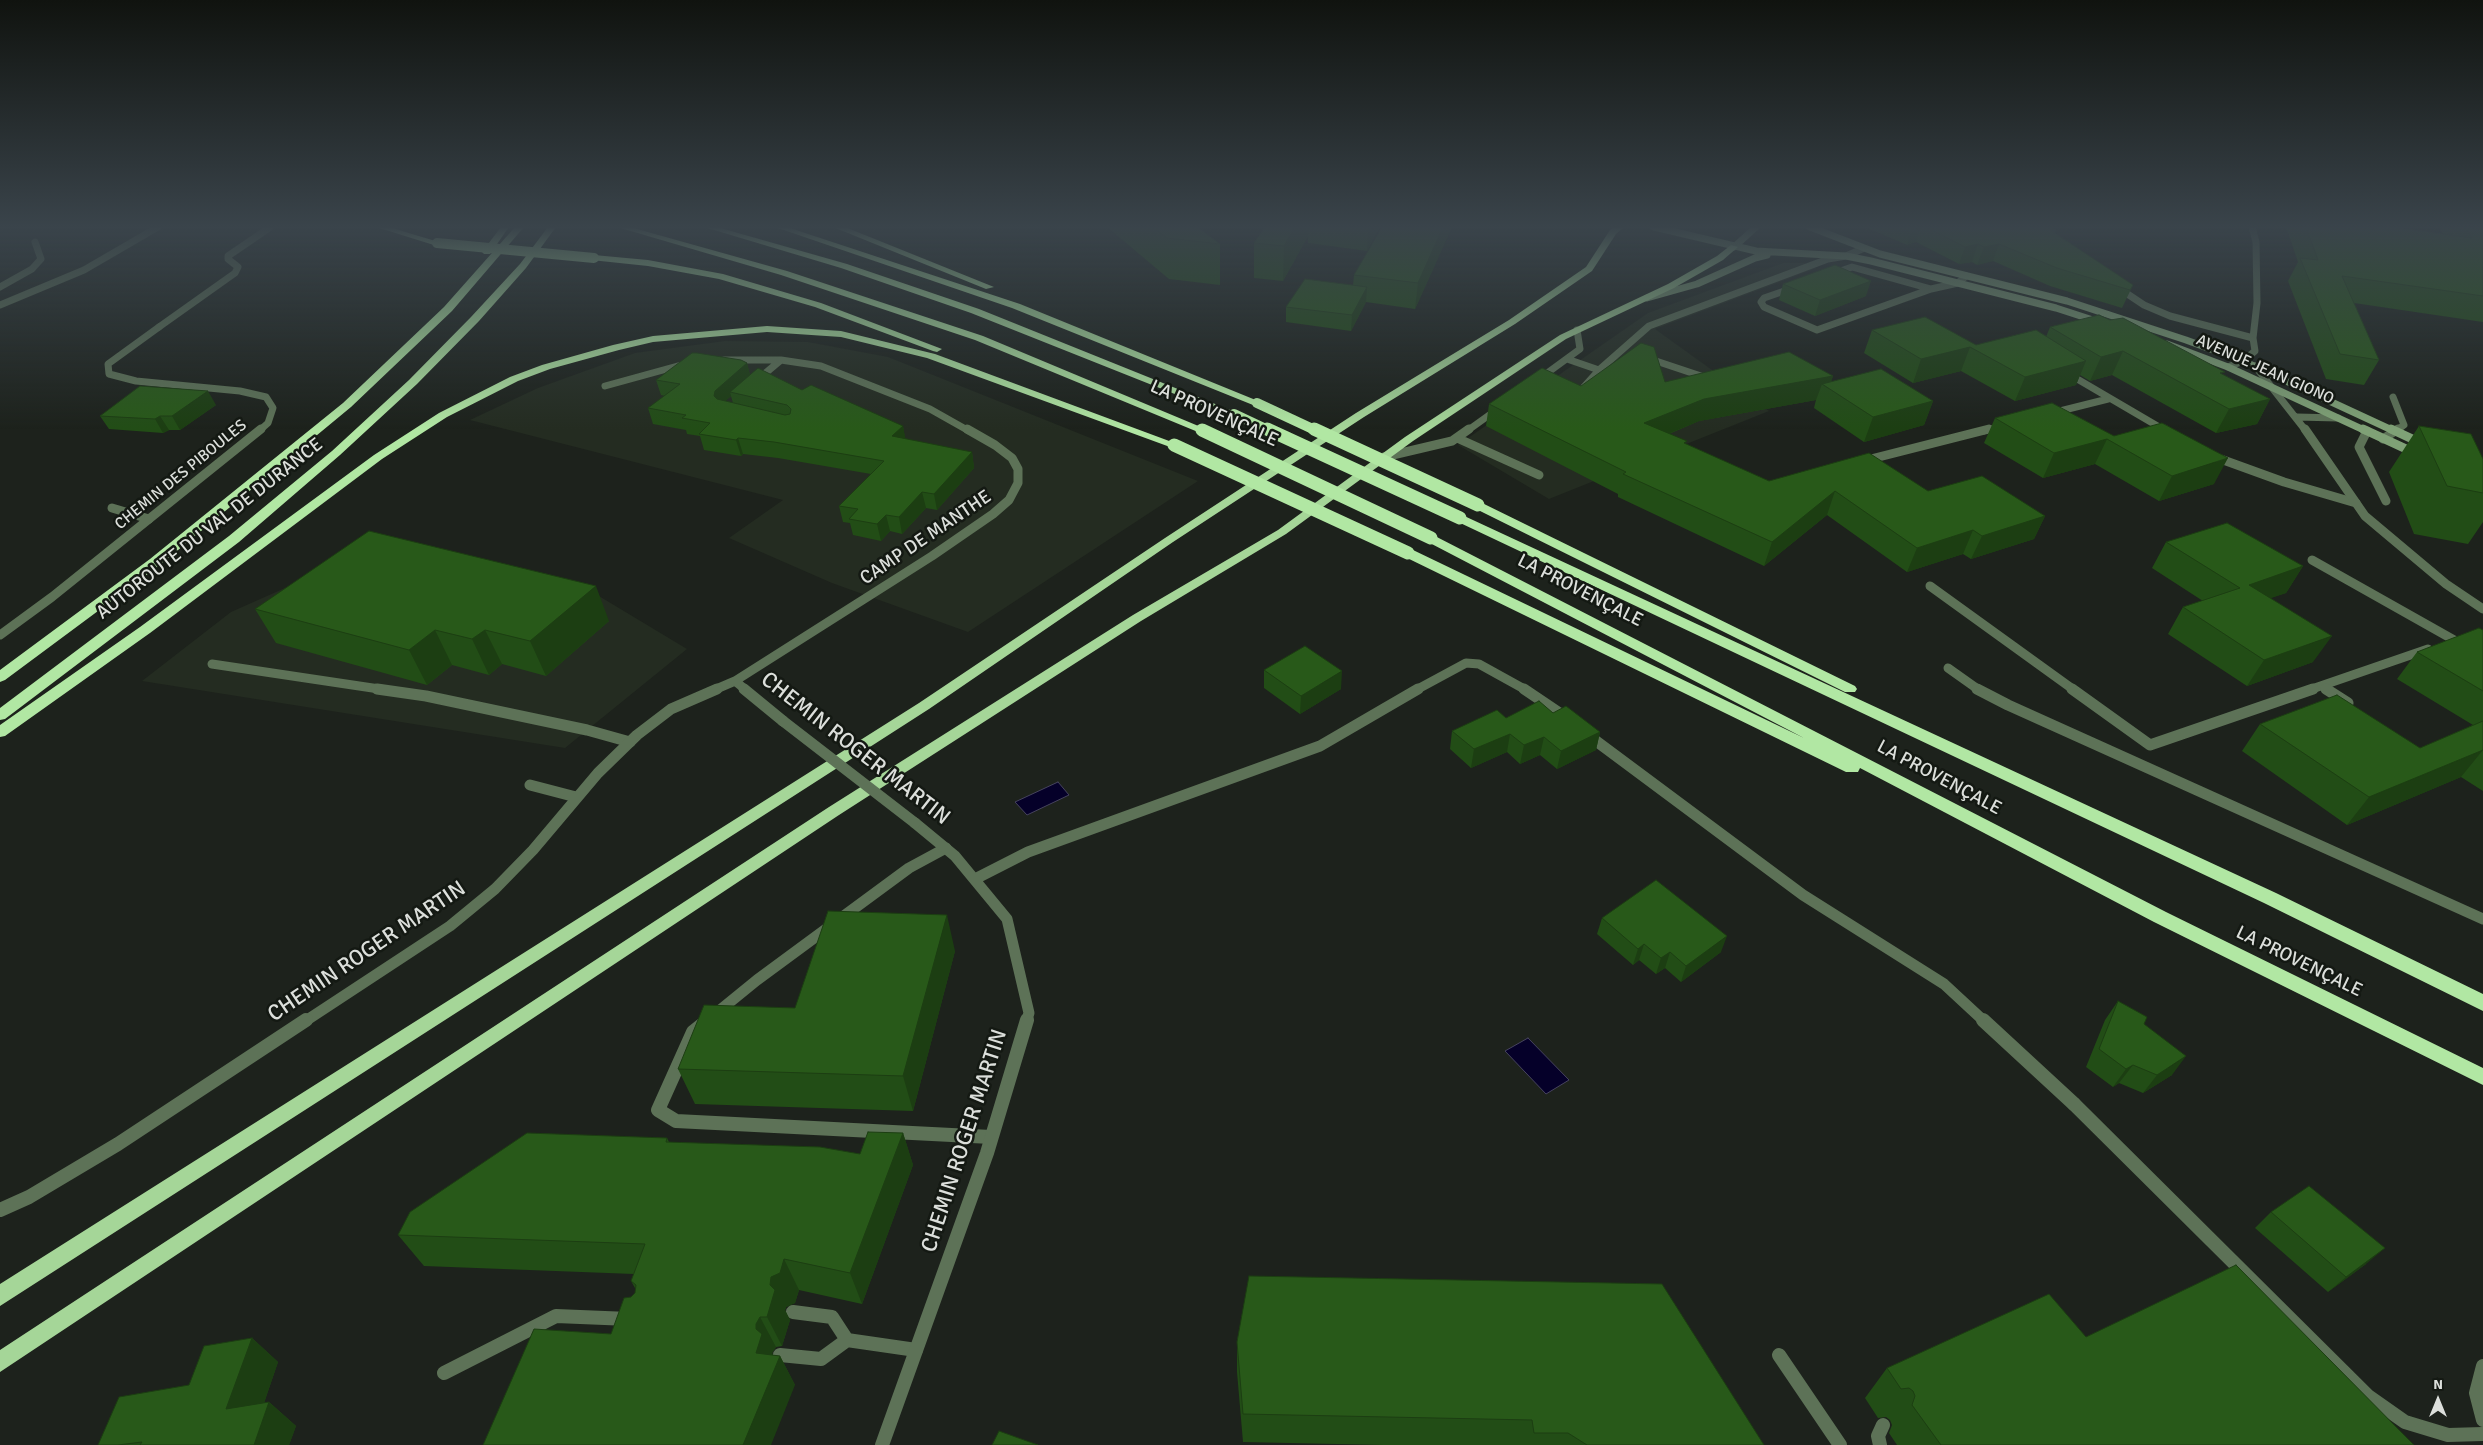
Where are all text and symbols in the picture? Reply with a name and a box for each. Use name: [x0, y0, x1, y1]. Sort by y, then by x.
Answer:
street label: AVENUE JEAN GIONO: [2193, 331, 2337, 409]
street label: LA PROVENÇALE: [1146, 376, 1282, 452]
street label: CHEMIN DES PIBOULES: [111, 416, 251, 534]
street label: AUTOROUTE DU VAL DE DURANCE: [92, 434, 328, 624]
street label: CAMP DE MANTHE: [856, 486, 996, 590]
street label: LA PROVENÇALE: [1513, 550, 1647, 632]
street label: CHEMIN ROGER MARTIN: [755, 667, 955, 831]
street label: LA PROVENÇALE: [1873, 736, 2005, 820]
street label: CHEMIN ROGER MARTIN: [263, 876, 471, 1028]
street label: LA PROVENÇALE: [2232, 922, 2366, 1002]
street label: CHEMIN ROGER MARTIN: [916, 1026, 1014, 1256]
north arrow: [2413, 1375, 2463, 1425]
text: N: [2433, 1376, 2443, 1393]

